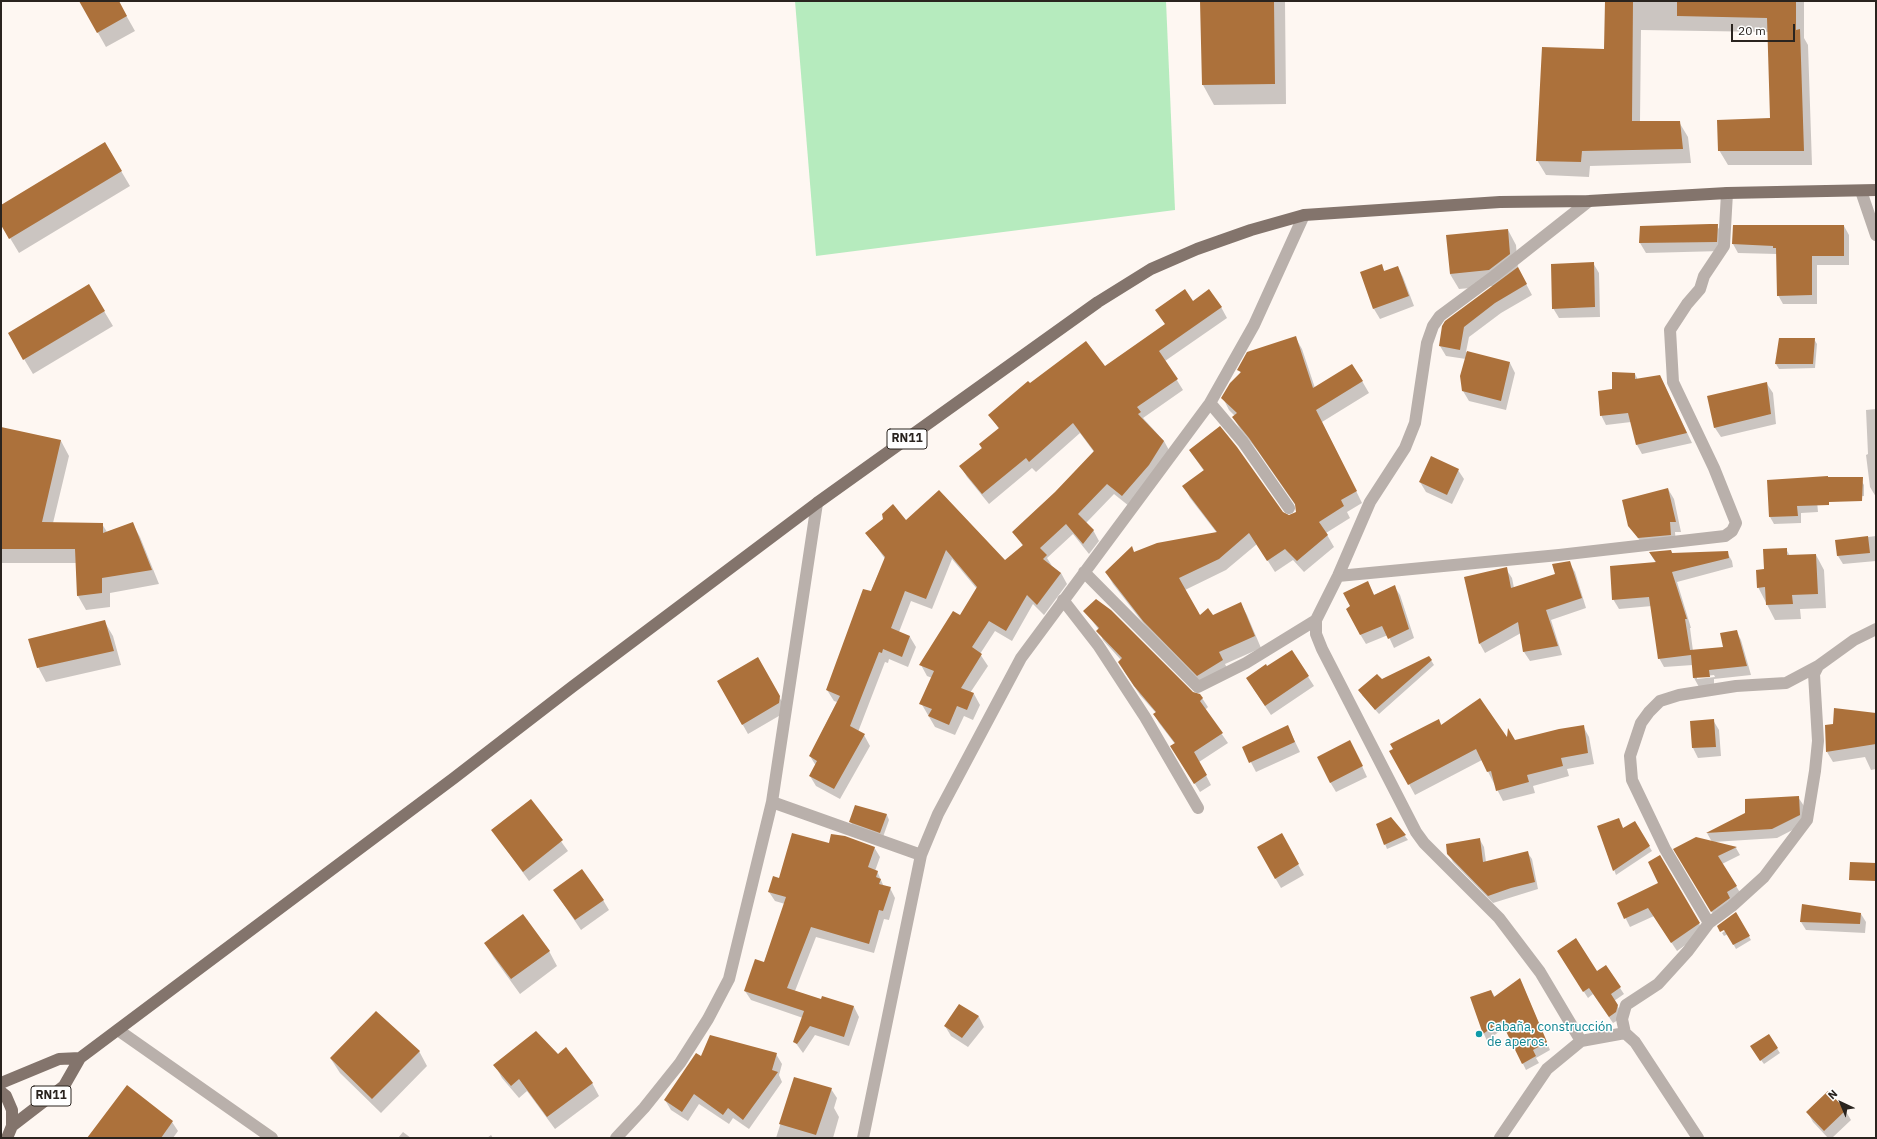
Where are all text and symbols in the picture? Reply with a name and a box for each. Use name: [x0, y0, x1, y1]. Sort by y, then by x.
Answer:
scale bar: [1733, 16, 1797, 42]
text: 20 m: [1738, 23, 1766, 38]
road number: RN11: [887, 429, 927, 449]
place label: Cabaña, construcción de aperos.: [1487, 1019, 1613, 1050]
marker: Cabaña, construcción de aperos.: [1474, 1029, 1484, 1039]
north arrow: [1821, 1083, 1861, 1123]
road number: RN11: [31, 1086, 71, 1106]
text: N: [1825, 1087, 1840, 1102]

